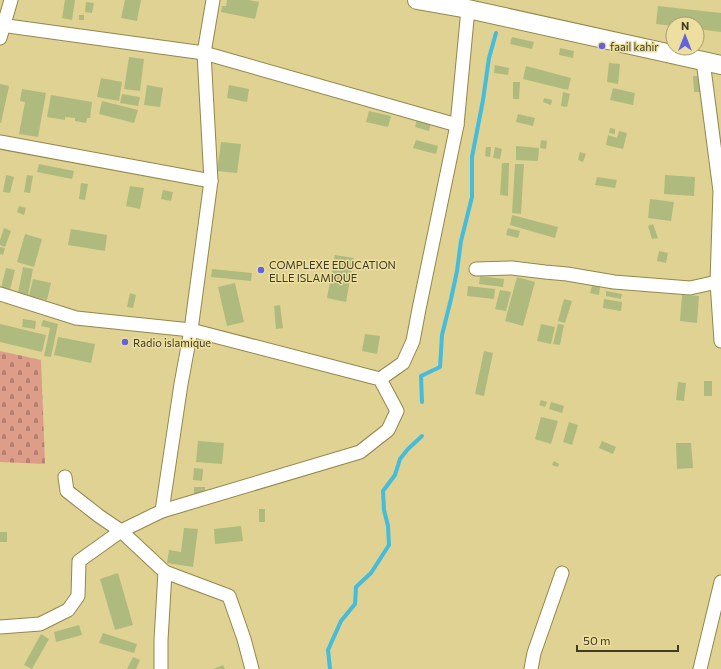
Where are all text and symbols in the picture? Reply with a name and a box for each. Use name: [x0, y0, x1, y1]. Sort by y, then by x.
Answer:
north arrow: [665, 16, 705, 56]
text: N: [681, 19, 689, 32]
place label: faail kahir: [610, 40, 659, 53]
marker: faail kahir: [597, 41, 607, 51]
place label: COMPLEXE EDUCATION ELLE ISLAMIQUE: [269, 258, 396, 284]
marker: COMPLEXE EDUCATION ELLE ISLAMIQUE: [256, 265, 266, 275]
place label: Radio islamique: [133, 336, 211, 349]
marker: Radio islamique: [120, 337, 130, 347]
scale bar: [577, 627, 678, 653]
text: 50 m: [583, 633, 611, 647]

